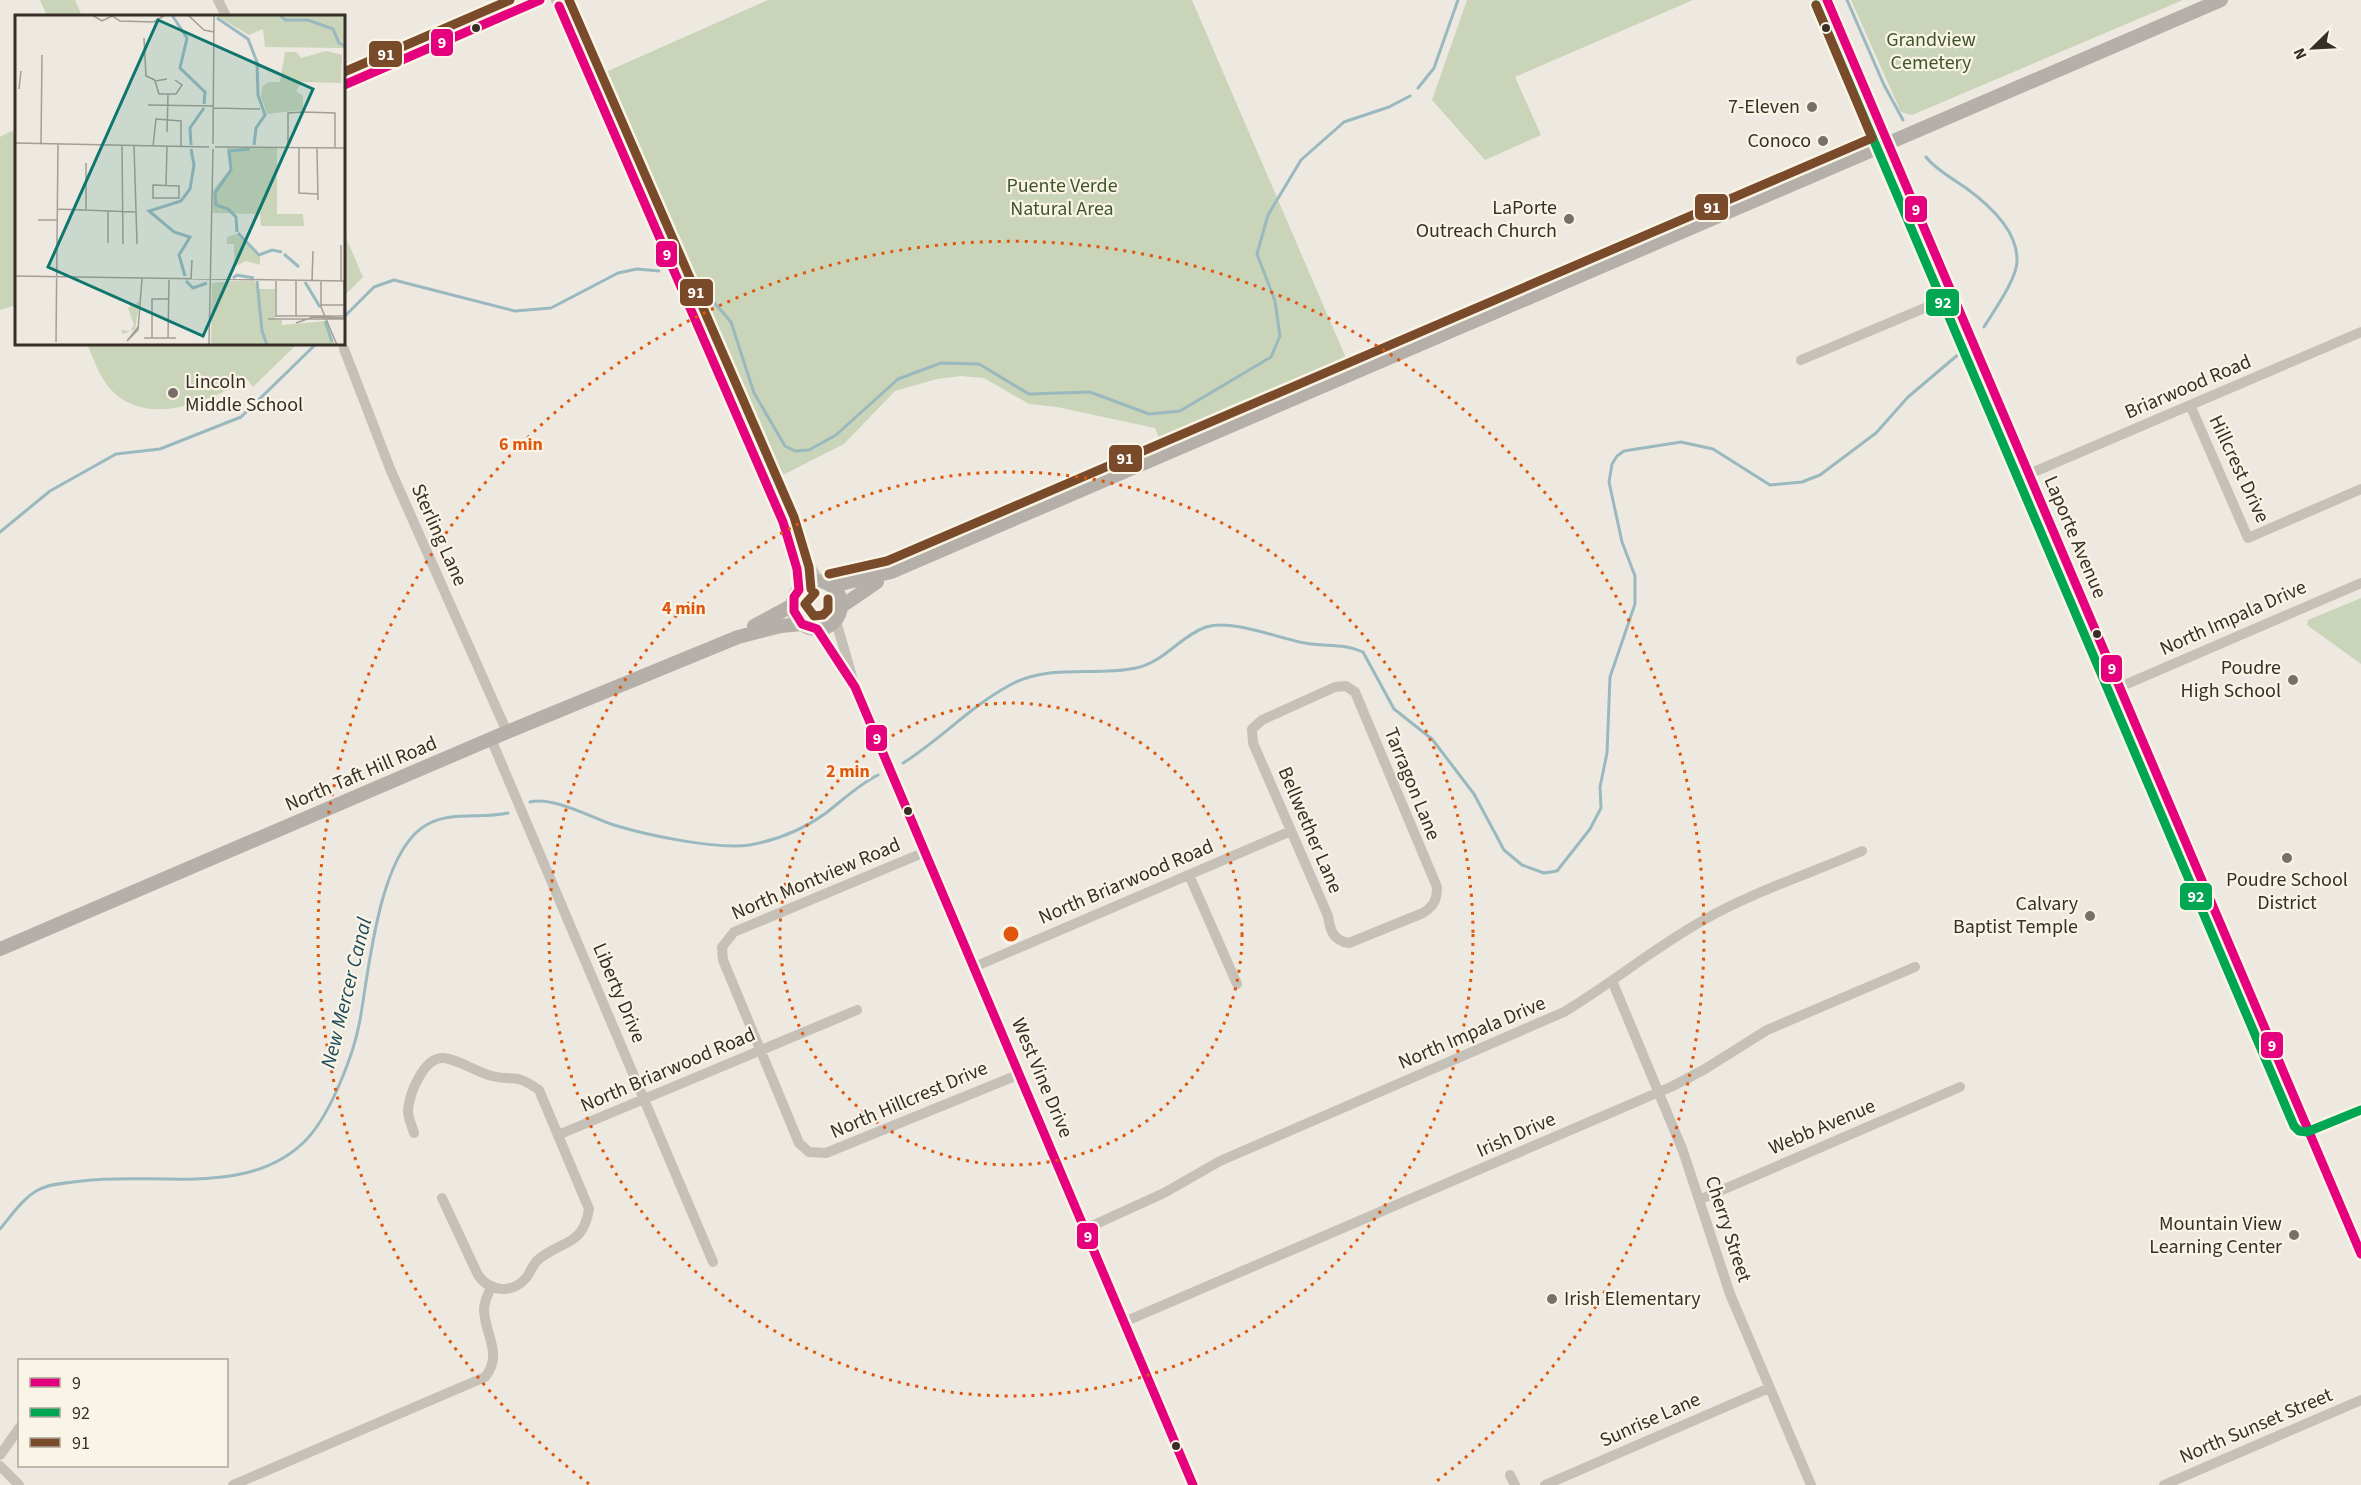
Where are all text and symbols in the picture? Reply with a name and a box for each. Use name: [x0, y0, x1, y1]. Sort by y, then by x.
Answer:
inset map: [15, 15, 345, 345]
north arrow: [2283, 18, 2343, 78]
unlabelled marker: [470, 22, 482, 34]
unlabelled marker: [1820, 22, 1832, 34]
park label: Grandview Cemetery: [1886, 26, 1976, 77]
line badge: 9: [430, 28, 454, 57]
text: 9: [438, 32, 446, 54]
line badge: 91: [368, 40, 403, 68]
text: 91: [378, 44, 394, 66]
text: N: [2288, 44, 2312, 63]
place label: 7-Eleven: [1728, 93, 1800, 121]
marker: 7-Eleven: [1805, 100, 1819, 114]
place label: Conoco: [1747, 127, 1811, 155]
marker: Conoco: [1816, 134, 1830, 148]
park label: Puente Verde Natural Area: [1006, 172, 1118, 223]
line badge: 91: [1694, 193, 1729, 221]
place label: LaPorte Outreach Church: [1416, 194, 1557, 245]
line badge: 9: [1904, 195, 1928, 223]
text: 91: [1704, 197, 1720, 219]
text: 9: [1912, 199, 1920, 221]
marker: LaPorte Outreach Church: [1562, 212, 1576, 226]
line badge: 9: [655, 240, 678, 268]
text: 9: [663, 244, 671, 266]
line badge: 91: [679, 278, 714, 307]
text: 91: [688, 282, 704, 304]
line badge: 92: [1925, 288, 1960, 317]
text: 92: [1935, 292, 1951, 314]
street label: Briarwood Road: [2120, 348, 2256, 426]
place label: Lincoln Middle School: [185, 368, 303, 419]
marker: Lincoln Middle School: [166, 386, 180, 400]
street label: Hillcrest Drive: [2202, 411, 2276, 528]
text: 6 min: [499, 432, 543, 457]
line badge: 91: [1108, 444, 1143, 473]
text: 91: [1117, 448, 1133, 470]
street label: Laporte Avenue: [2037, 471, 2113, 603]
street label: Sterling Lane: [404, 479, 474, 591]
street label: North Impala Drive: [2155, 573, 2311, 663]
text: 4 min: [662, 596, 706, 621]
unlabelled marker: [2091, 628, 2103, 640]
line badge: 9: [2100, 654, 2123, 683]
place label: Poudre High School: [2181, 654, 2281, 705]
text: 9: [2108, 658, 2116, 680]
marker: Poudre High School: [2286, 673, 2300, 687]
line badge: 9: [865, 724, 888, 752]
street label: Tarragon Lane: [1377, 724, 1447, 845]
text: 9: [873, 728, 881, 750]
street label: North Taft Hill Road: [281, 729, 441, 819]
text: 2 min: [826, 759, 870, 784]
street label: Bellwether Lane: [1271, 762, 1349, 898]
unlabelled marker: [902, 805, 914, 817]
street label: North Montview Road: [727, 831, 905, 927]
street label: North Briarwood Road: [1034, 833, 1218, 931]
marker: Poudre School District: [2280, 851, 2294, 865]
place label: Poudre School District: [2226, 866, 2348, 917]
line badge: 92: [2179, 882, 2213, 911]
text: 92: [2188, 886, 2204, 908]
place label: Calvary Baptist Temple: [1953, 890, 2079, 941]
marker: Calvary Baptist Temple: [2083, 909, 2097, 923]
water label: New Mercer Canal: [313, 914, 379, 1072]
centre of rings: [1001, 924, 1021, 944]
street label: Liberty Drive: [585, 939, 653, 1047]
street label: North Impala Drive: [1394, 989, 1550, 1077]
street label: West Vine Drive: [1004, 1014, 1080, 1142]
street label: North Briarwood Road: [576, 1021, 760, 1119]
line badge: 9: [2260, 1031, 2284, 1059]
text: 9: [2268, 1035, 2276, 1057]
street label: North Hillcrest Drive: [826, 1054, 992, 1146]
street label: Webb Avenue: [1764, 1092, 1880, 1162]
street label: Irish Drive: [1472, 1105, 1560, 1165]
street label: Cherry Street: [1698, 1172, 1758, 1286]
place label: Mountain View Learning Center: [2149, 1210, 2282, 1261]
line badge: 9: [1076, 1222, 1099, 1250]
text: 9: [1084, 1226, 1092, 1248]
marker: Mountain View Learning Center: [2287, 1228, 2301, 1242]
place label: Irish Elementary: [1564, 1285, 1701, 1313]
marker: Irish Elementary: [1545, 1292, 1559, 1306]
legend: [18, 1359, 228, 1467]
text: 9: [72, 1371, 81, 1396]
street label: North Sunset Street: [2175, 1381, 2337, 1471]
street label: Sunrise Lane: [1595, 1385, 1705, 1455]
text: 92: [72, 1401, 90, 1426]
text: 91: [72, 1431, 90, 1456]
unlabelled marker: [1170, 1440, 1182, 1452]

